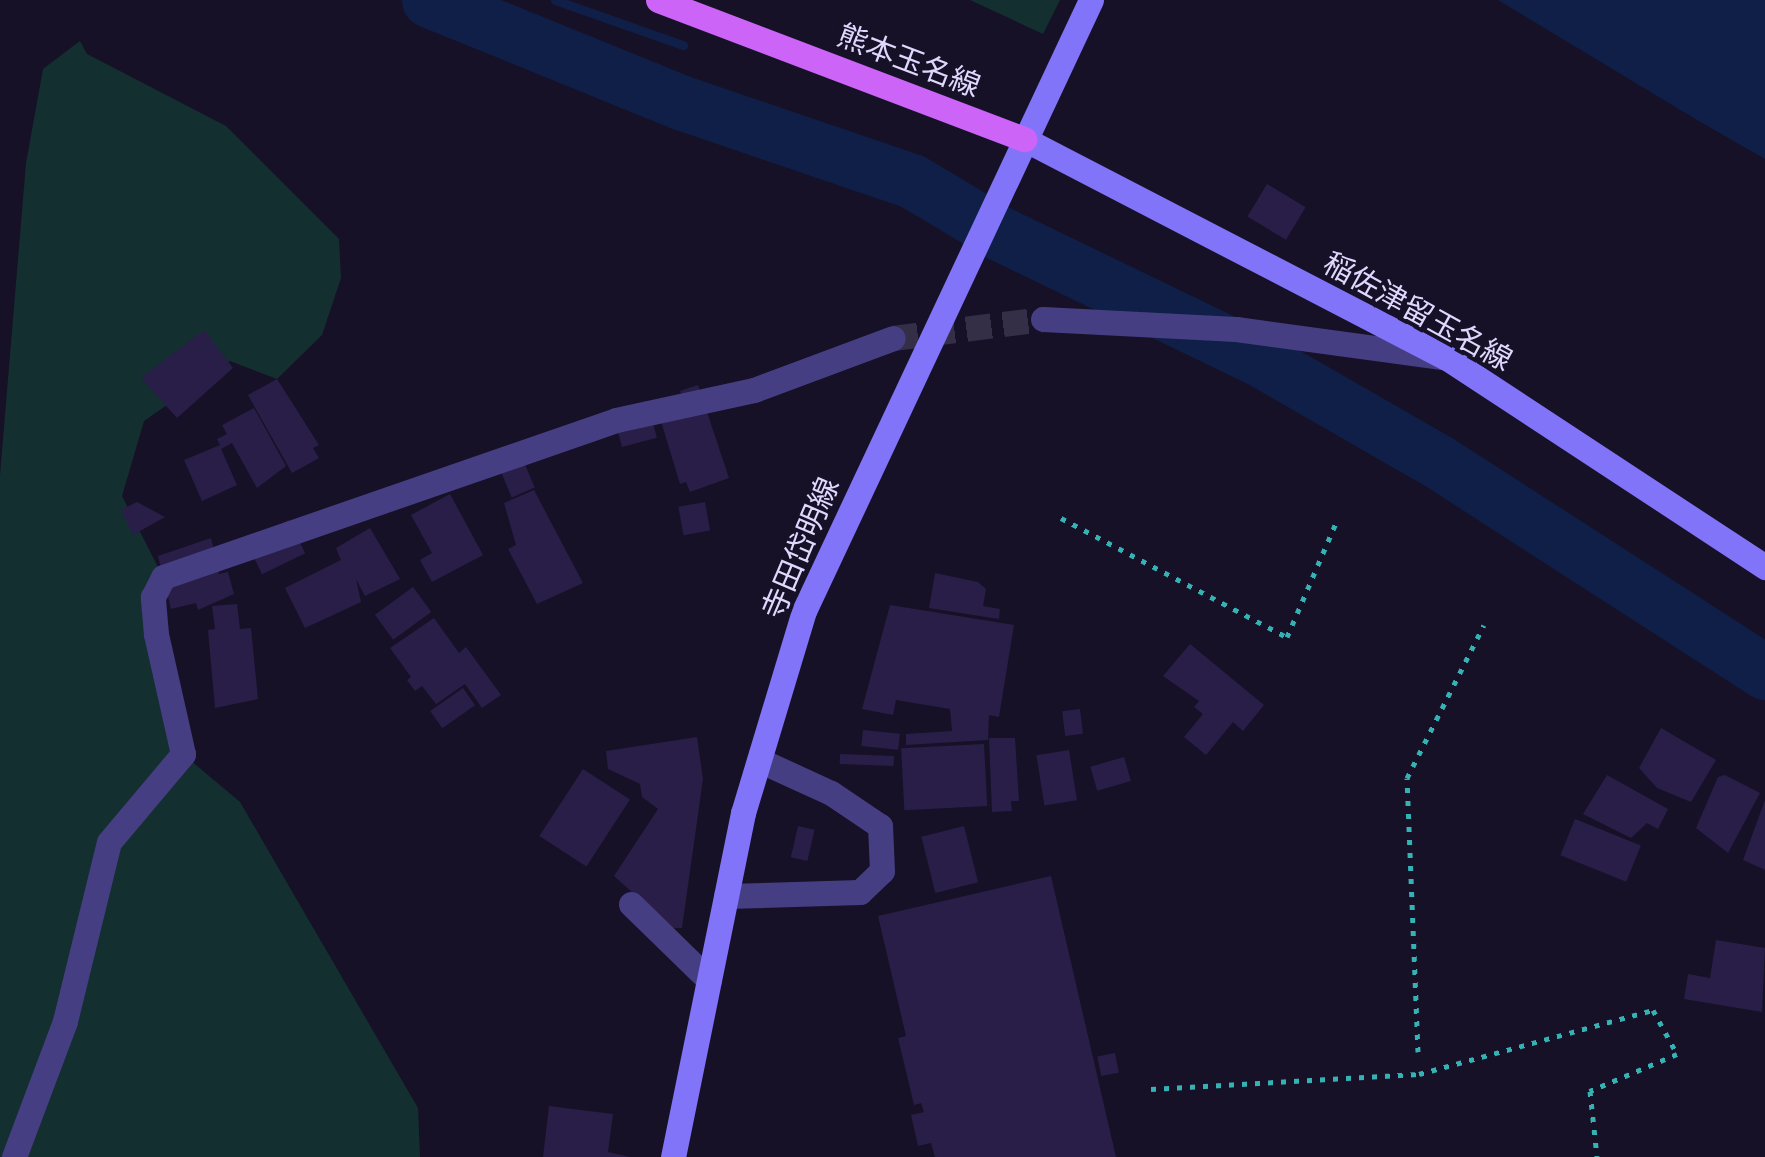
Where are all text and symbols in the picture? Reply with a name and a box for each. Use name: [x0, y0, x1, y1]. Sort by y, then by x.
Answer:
street label: 熊本玉名線: [833, 16, 985, 104]
street label: 稲佐津留玉名線: [1317, 244, 1519, 378]
street label: 寺田岱明線: [754, 472, 846, 624]

